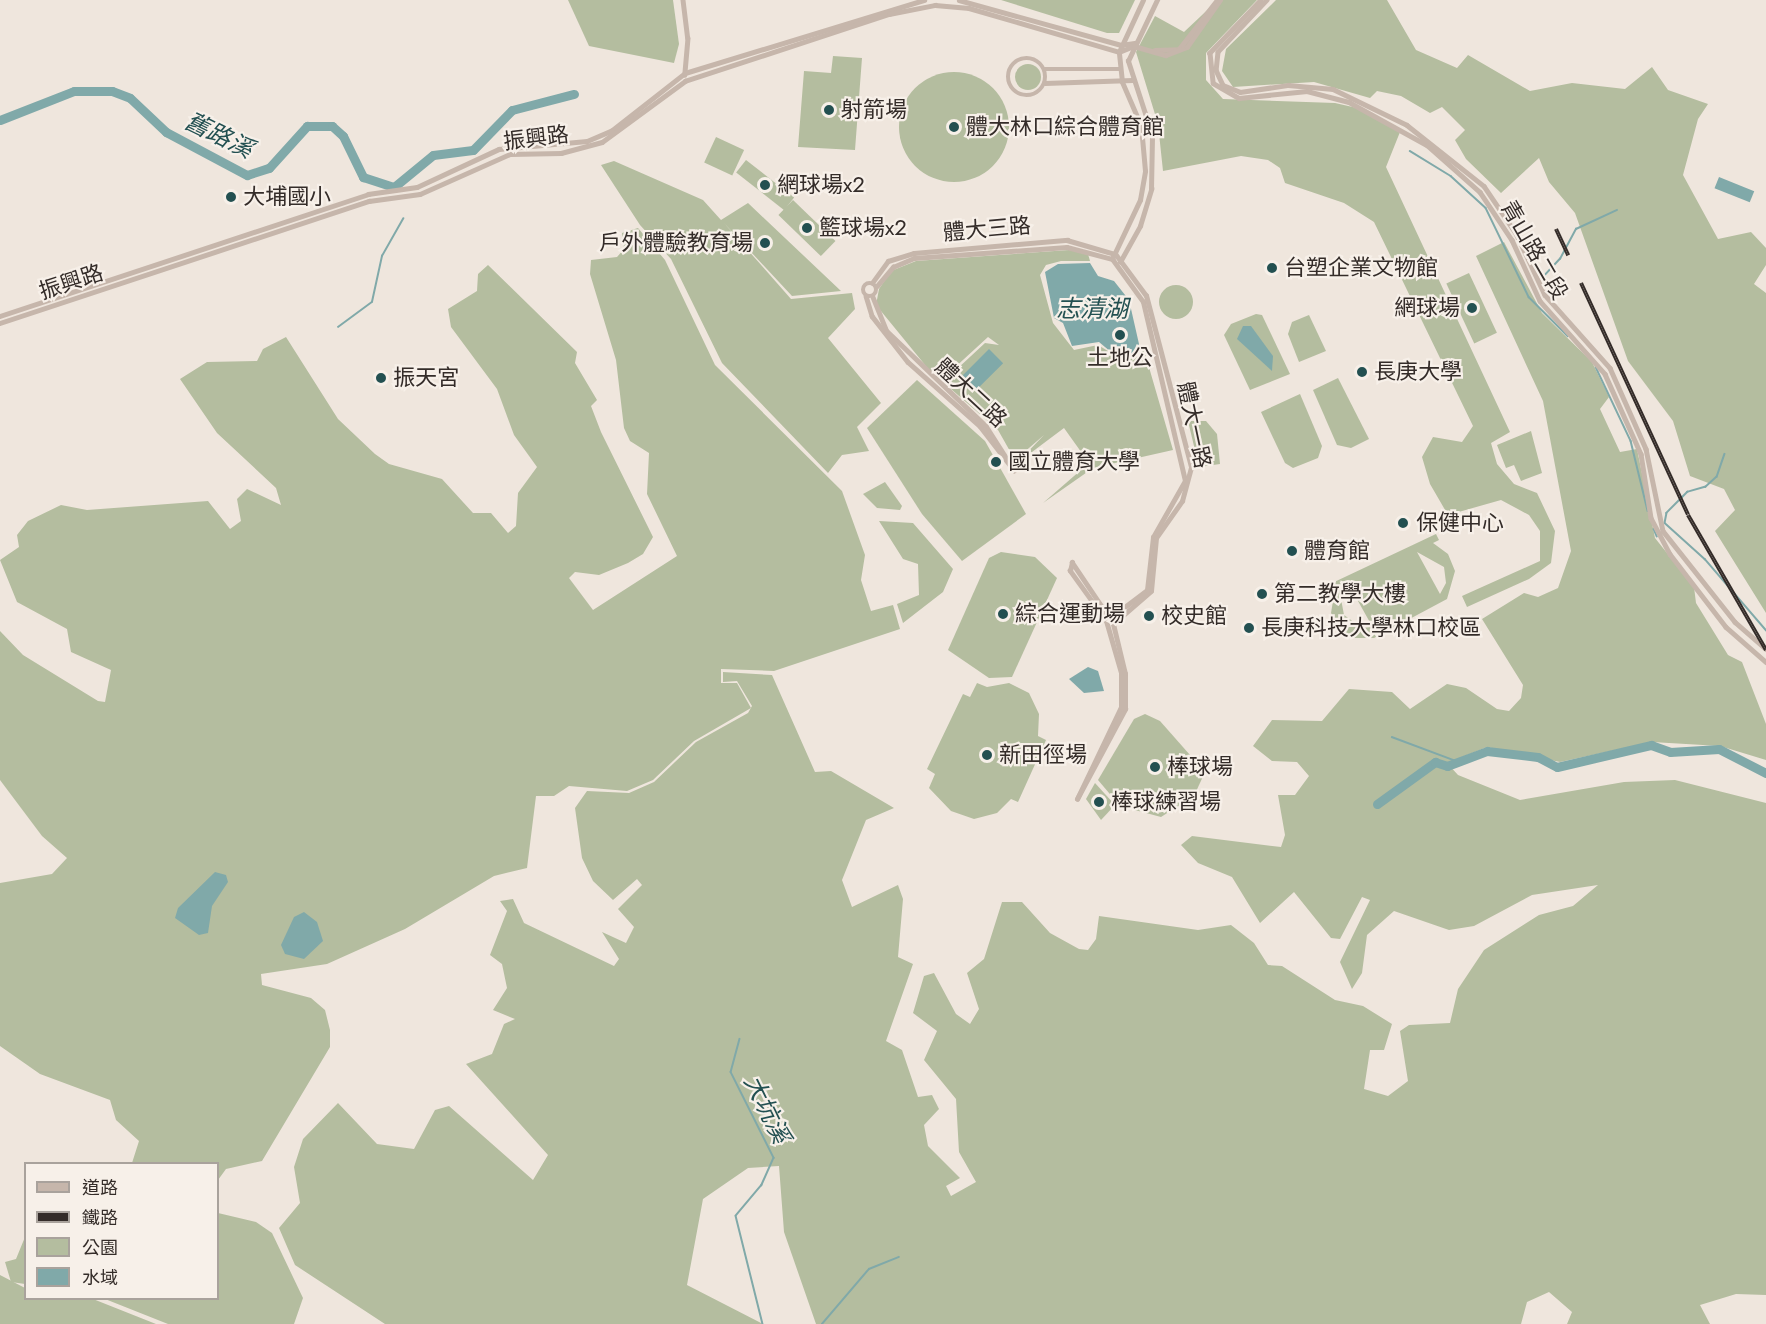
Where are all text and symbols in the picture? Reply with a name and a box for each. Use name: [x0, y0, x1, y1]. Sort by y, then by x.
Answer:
place label: 射箭場: [841, 97, 907, 123]
marker: 射箭場: [822, 103, 836, 117]
water label: 舊路溪: [180, 106, 258, 164]
place label: 體大林口綜合體育館: [966, 114, 1164, 140]
marker: 體大林口綜合體育館: [947, 120, 961, 134]
street label: 振興路: [502, 121, 570, 155]
place label: 網球場x2: [777, 172, 865, 198]
marker: 網球場x2: [758, 178, 772, 192]
place label: 大埔國小: [243, 184, 331, 210]
marker: 大埔國小: [224, 190, 238, 204]
street label: 青山路二段: [1495, 196, 1573, 304]
street label: 體大三路: [942, 212, 1032, 246]
place label: 籃球場x2: [819, 215, 907, 241]
marker: 籃球場x2: [800, 221, 814, 235]
place label: 戶外體驗教育場: [599, 230, 753, 256]
marker: 戶外體驗教育場: [758, 236, 772, 250]
place label: 台塑企業文物館: [1284, 255, 1438, 281]
street label: 振興路: [36, 259, 106, 305]
marker: 台塑企業文物館: [1265, 261, 1279, 275]
water label: 志清湖: [1056, 295, 1128, 323]
place label: 網球場: [1394, 295, 1460, 321]
marker: 網球場: [1465, 301, 1479, 315]
marker: 土地公: [1113, 328, 1127, 342]
place label: 土地公: [1087, 345, 1153, 371]
street label: 體大二路: [930, 353, 1012, 433]
place label: 長庚大學: [1374, 359, 1462, 385]
place label: 振天宮: [393, 365, 459, 391]
marker: 長庚大學: [1355, 365, 1369, 379]
marker: 振天宮: [374, 371, 388, 385]
street label: 體大一路: [1172, 379, 1216, 471]
place label: 國立體育大學: [1008, 449, 1140, 475]
marker: 國立體育大學: [989, 455, 1003, 469]
place label: 保健中心: [1416, 510, 1504, 536]
marker: 保健中心: [1394, 514, 1412, 532]
place label: 體育館: [1304, 538, 1370, 564]
marker: 體育館: [1285, 544, 1299, 558]
place label: 第二教學大樓: [1274, 581, 1406, 607]
marker: 第二教學大樓: [1255, 587, 1269, 601]
place label: 綜合運動場: [1015, 601, 1125, 627]
place label: 校史館: [1161, 603, 1227, 629]
marker: 綜合運動場: [996, 607, 1010, 621]
marker: 校史館: [1142, 609, 1156, 623]
place label: 長庚科技大學林口校區: [1261, 615, 1481, 641]
marker: 長庚科技大學林口校區: [1242, 621, 1256, 635]
place label: 新田徑場: [999, 742, 1087, 768]
marker: 新田徑場: [980, 748, 994, 762]
place label: 棒球場: [1167, 754, 1233, 780]
marker: 棒球場: [1148, 760, 1162, 774]
place label: 棒球練習場: [1111, 789, 1221, 815]
marker: 棒球練習場: [1092, 795, 1106, 809]
water label: 大坑溪: [738, 1070, 796, 1148]
legend: [24, 1162, 219, 1300]
text: 道路: [82, 1175, 118, 1201]
text: 鐵路: [82, 1205, 118, 1231]
text: 公園: [82, 1235, 118, 1261]
text: 水域: [82, 1265, 118, 1291]

